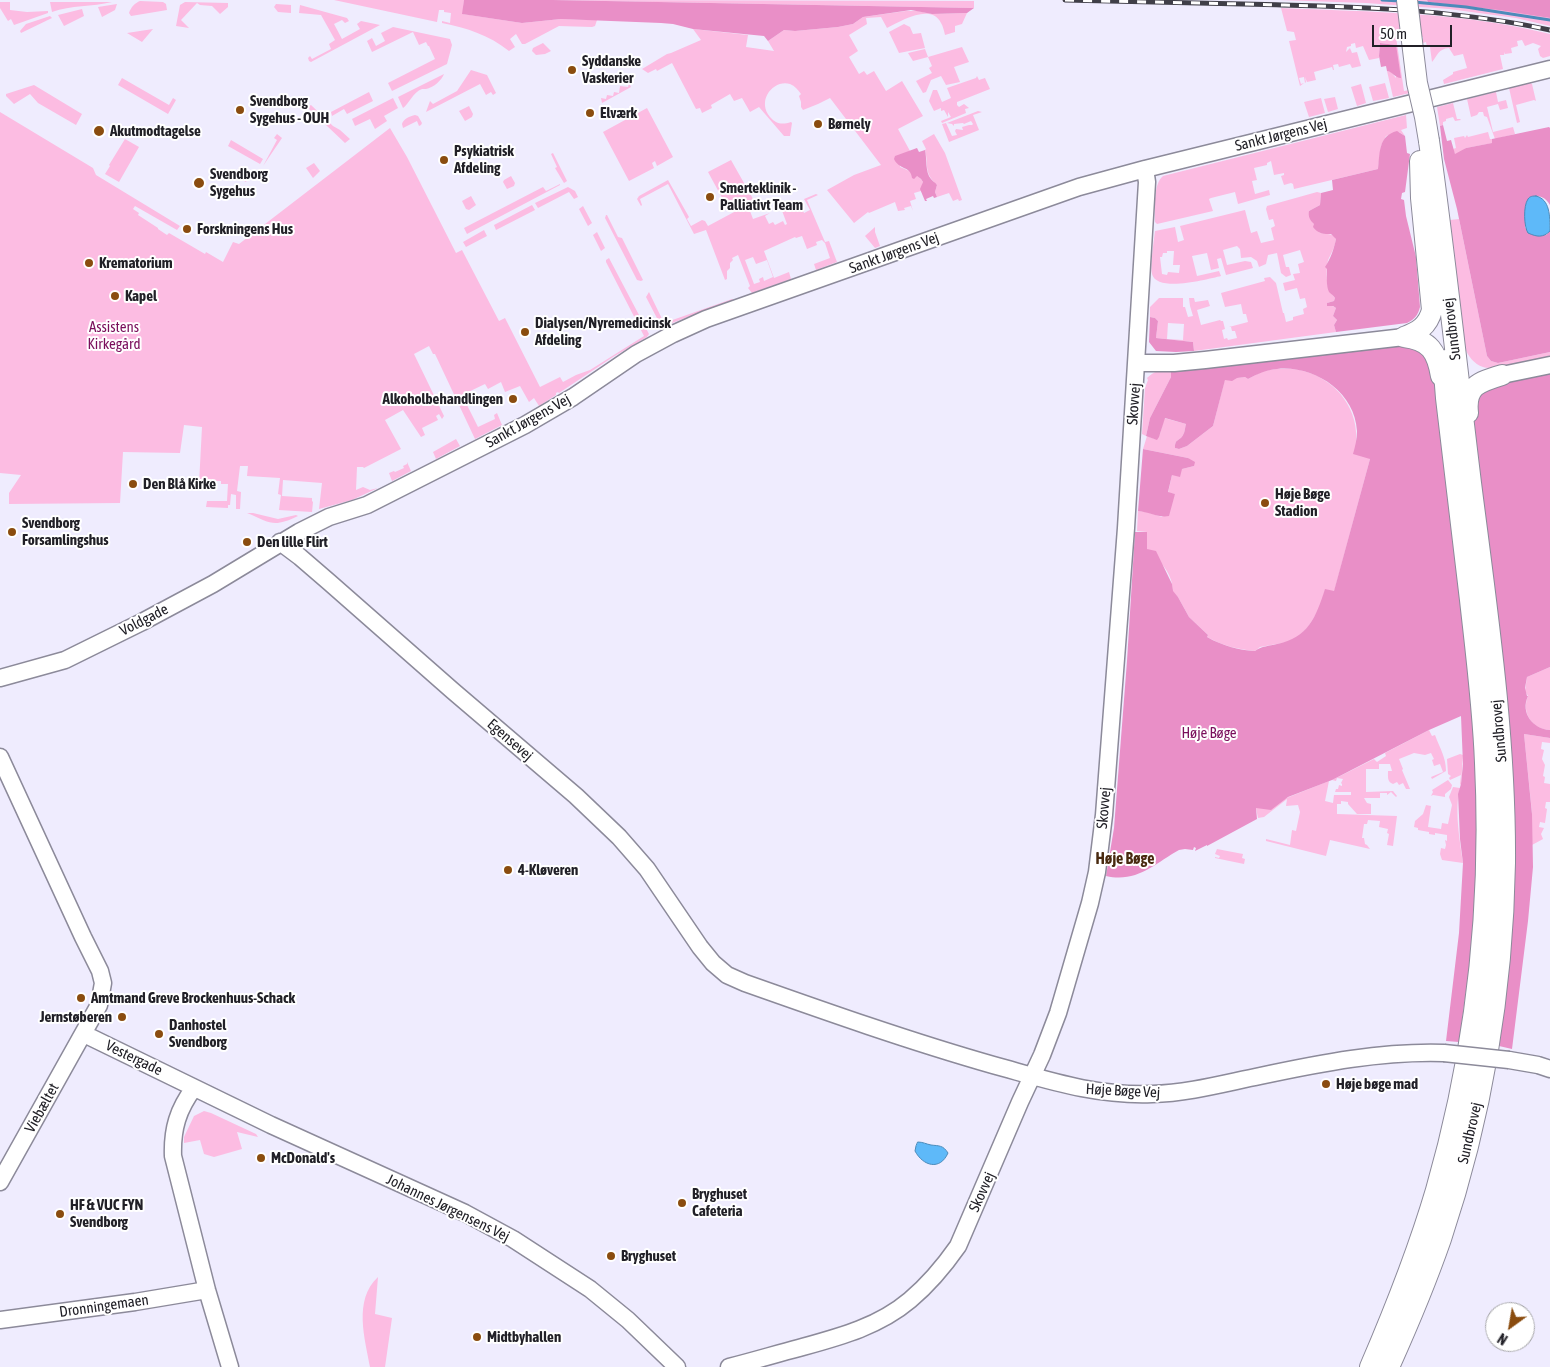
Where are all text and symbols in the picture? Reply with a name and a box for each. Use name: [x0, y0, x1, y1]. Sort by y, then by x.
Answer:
scale bar: [1375, 15, 1455, 47]
text: 50 m: [1380, 25, 1407, 42]
place label: Syddanske Vaskerier: [582, 52, 641, 87]
marker: Syddanske Vaskerier: [566, 64, 578, 76]
place label: Svendborg Sygehus - OUH: [250, 92, 329, 127]
marker: Svendborg Sygehus - OUH: [234, 104, 246, 116]
place label: Elværk: [600, 104, 637, 122]
marker: Elværk: [584, 107, 596, 119]
place label: Børnely: [828, 115, 871, 133]
street label: Sankt Jørgens Vej: [1233, 115, 1329, 155]
marker: Børnely: [812, 118, 824, 130]
place label: Akutmodtagelse: [110, 122, 201, 140]
marker: Akutmodtagelse: [92, 124, 106, 138]
place label: Psykiatrisk Afdeling: [454, 142, 514, 177]
marker: Psykiatrisk Afdeling: [438, 154, 450, 166]
place label: Svendborg Sygehus: [210, 165, 268, 200]
marker: Svendborg Sygehus: [192, 176, 206, 190]
place label: Smerteklinik - Palliativt Team: [720, 179, 803, 214]
marker: Smerteklinik - Palliativt Team: [704, 191, 716, 203]
place label: Forskningens Hus: [197, 220, 293, 238]
marker: Forskningens Hus: [181, 223, 193, 235]
street label: Sankt Jørgens Vej: [847, 228, 941, 278]
place label: Krematorium: [99, 254, 172, 272]
marker: Krematorium: [83, 257, 95, 269]
place label: Kapel: [125, 287, 157, 305]
marker: Kapel: [109, 290, 121, 302]
street label: Sundbrovej: [1439, 297, 1465, 361]
place label: Dialysen/Nyremedicinsk Afdeling: [535, 314, 671, 349]
park label: Assistens Kirkegård: [88, 318, 140, 353]
marker: Dialysen/Nyremedicinsk Afdeling: [519, 326, 531, 338]
street label: Skovvej: [1124, 382, 1144, 426]
place label: Alkoholbehandlingen: [383, 390, 503, 408]
street label: Sankt Jørgens Vej: [482, 390, 574, 452]
marker: Alkoholbehandlingen: [507, 393, 519, 405]
place label: Den Blå Kirke: [143, 475, 216, 493]
marker: Den Blå Kirke: [127, 478, 139, 490]
place label: Høje Bøge Stadion: [1275, 485, 1330, 520]
marker: Høje Bøge Stadion: [1259, 497, 1271, 509]
place label: Svendborg Forsamlingshus: [22, 514, 109, 549]
marker: Svendborg Forsamlingshus: [6, 526, 18, 538]
place label: Den lille Flirt: [257, 533, 328, 551]
marker: Den lille Flirt: [241, 536, 253, 548]
street label: Voldgade: [117, 600, 171, 640]
street label: Sundbrovej: [1487, 699, 1511, 763]
street label: Egensevej: [483, 715, 537, 765]
park label: Høje Bøge: [1181, 724, 1237, 742]
street label: Skovvej: [1093, 786, 1115, 830]
district label: Høje Bøge: [1096, 849, 1154, 869]
place label: 4-Kløveren: [518, 861, 578, 879]
marker: 4-Kløveren: [502, 864, 514, 876]
place label: Amtmand Greve Brockenhuus-Schack: [91, 989, 295, 1007]
marker: Amtmand Greve Brockenhuus-Schack: [75, 992, 87, 1004]
place label: Jernstøberen: [40, 1008, 112, 1026]
marker: Jernstøberen: [116, 1011, 128, 1023]
place label: Danhostel Svendborg: [169, 1016, 227, 1051]
marker: Danhostel Svendborg: [153, 1028, 165, 1040]
street label: Vestergade: [103, 1037, 165, 1079]
place label: Høje bøge mad: [1336, 1075, 1418, 1093]
marker: Høje bøge mad: [1320, 1078, 1332, 1090]
street label: Viebæltet: [21, 1080, 63, 1136]
street label: Høje Bøge Vej: [1085, 1080, 1161, 1102]
street label: Sundbrovej: [1454, 1100, 1486, 1166]
place label: McDonald's: [271, 1149, 335, 1167]
marker: McDonald's: [255, 1152, 267, 1164]
street label: Skovvej: [965, 1169, 999, 1215]
street label: Johannes Jørgensens Vej: [383, 1170, 513, 1246]
place label: Bryghuset Cafeteria: [692, 1185, 747, 1220]
place label: HF & VUC FYN Svendborg: [70, 1196, 143, 1231]
marker: Bryghuset Cafeteria: [676, 1197, 688, 1209]
marker: HF & VUC FYN Svendborg: [54, 1208, 66, 1220]
place label: Bryghuset: [621, 1247, 676, 1265]
marker: Bryghuset: [605, 1250, 617, 1262]
street label: Dronningemaen: [58, 1291, 150, 1321]
north arrow: [1485, 1302, 1535, 1352]
place label: Midtbyhallen: [487, 1328, 561, 1346]
text: N: [1495, 1330, 1510, 1348]
marker: Midtbyhallen: [471, 1331, 483, 1343]

